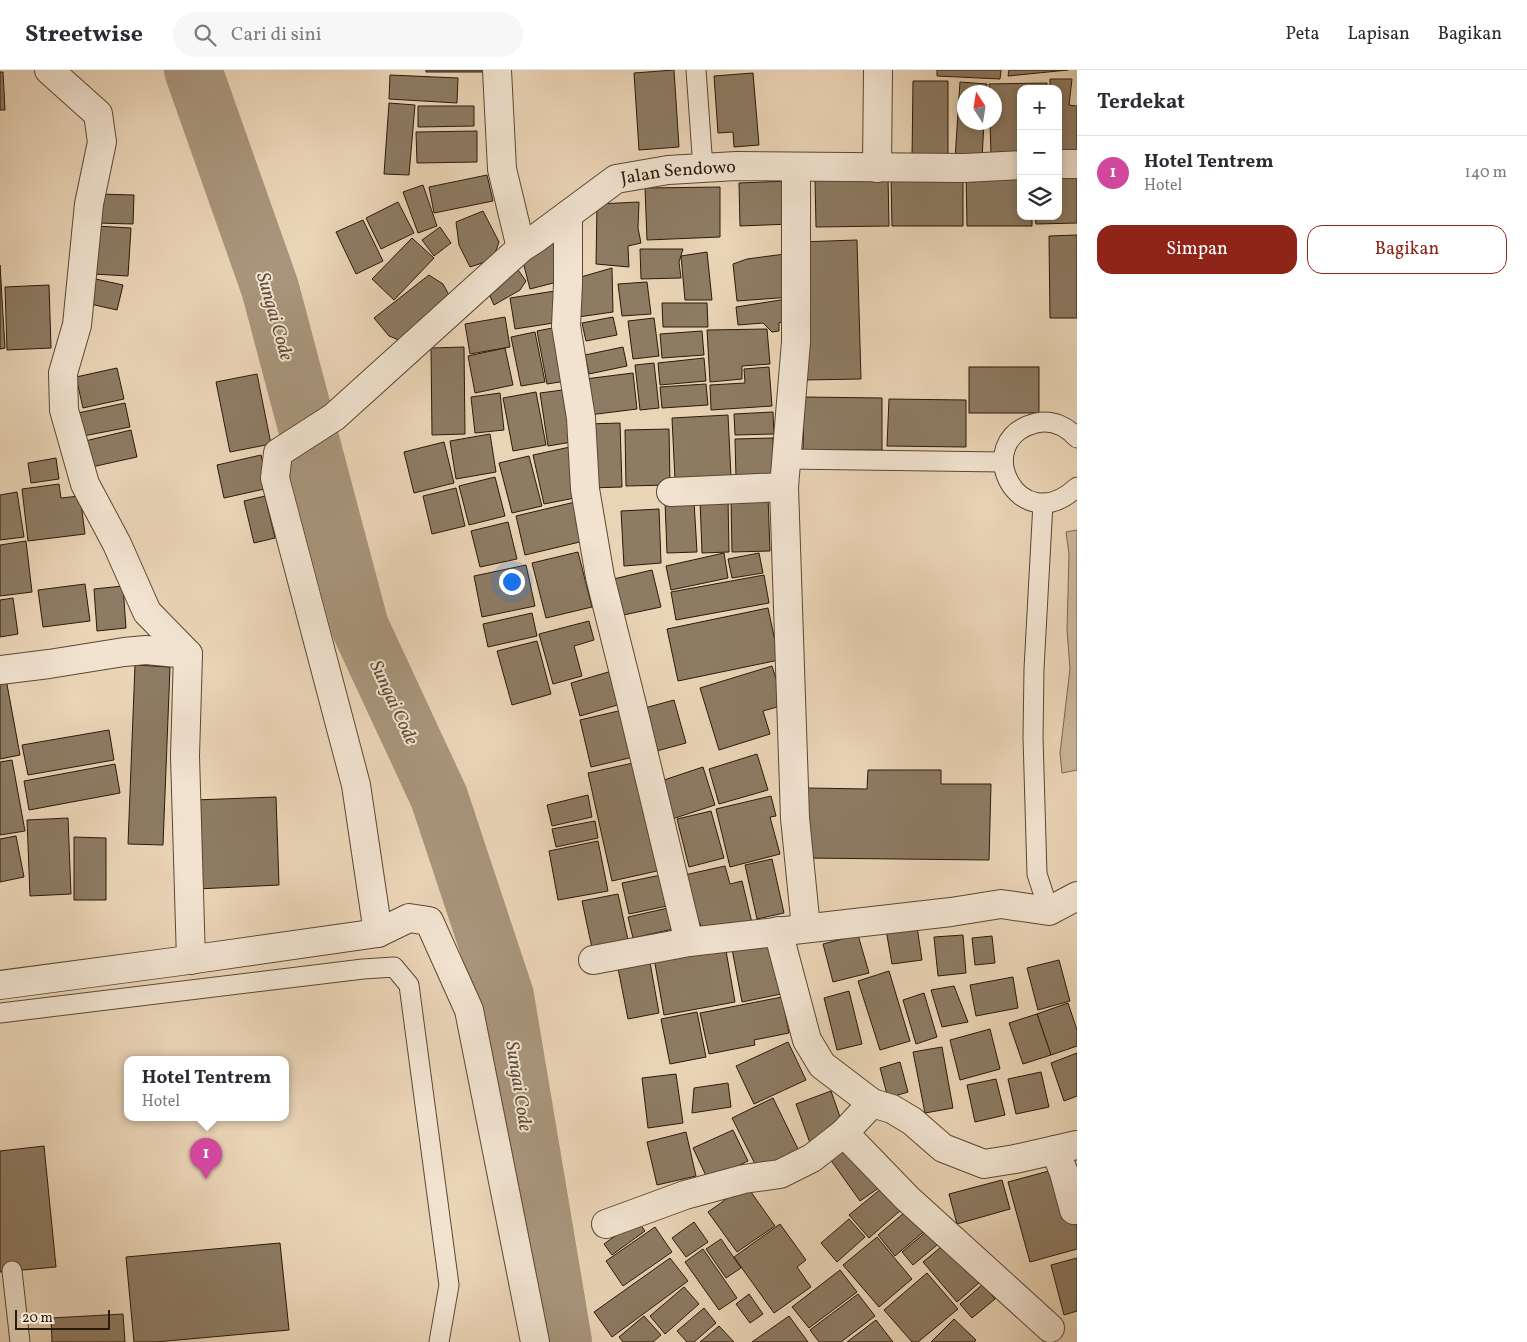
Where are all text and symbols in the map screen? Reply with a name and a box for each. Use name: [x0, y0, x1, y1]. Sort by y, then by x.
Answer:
search box: [173, 12, 523, 57]
text: Streetwise: [25, 18, 143, 52]
icon: search: [191, 21, 219, 49]
text: Cari di sini: [231, 22, 322, 48]
text: Peta: [1286, 22, 1319, 47]
text: Lapisan: [1347, 22, 1410, 47]
text: Bagikan: [1438, 22, 1502, 47]
north arrow: [957, 85, 1002, 130]
map controls: [1017, 85, 1062, 220]
button: +: [1017, 85, 1062, 130]
text: Terdekat: [1097, 88, 1185, 117]
button: −: [1017, 130, 1062, 175]
text: Hotel Tentrem: [1144, 149, 1274, 175]
street label: Jalan Sendowo: [619, 155, 736, 192]
text: 1: [1110, 162, 1116, 184]
text: 140 m: [1465, 162, 1507, 184]
button: layers: [1017, 175, 1062, 220]
text: Hotel: [1144, 175, 1182, 197]
button: Simpan: [1097, 225, 1297, 274]
button: Bagikan: [1307, 225, 1507, 274]
water label: Sungai Code: [249, 269, 299, 364]
your location: [499, 569, 525, 595]
water label: Sungai Code: [362, 656, 424, 749]
water label: Sungai Code: [498, 1040, 538, 1133]
popup: [124, 1056, 289, 1121]
text: Hotel Tentrem: [142, 1065, 271, 1091]
text: Hotel: [142, 1091, 180, 1113]
pin: 1: [190, 1138, 222, 1179]
scale bar: [15, 1307, 110, 1330]
text: 20 m: [22, 1309, 53, 1328]

